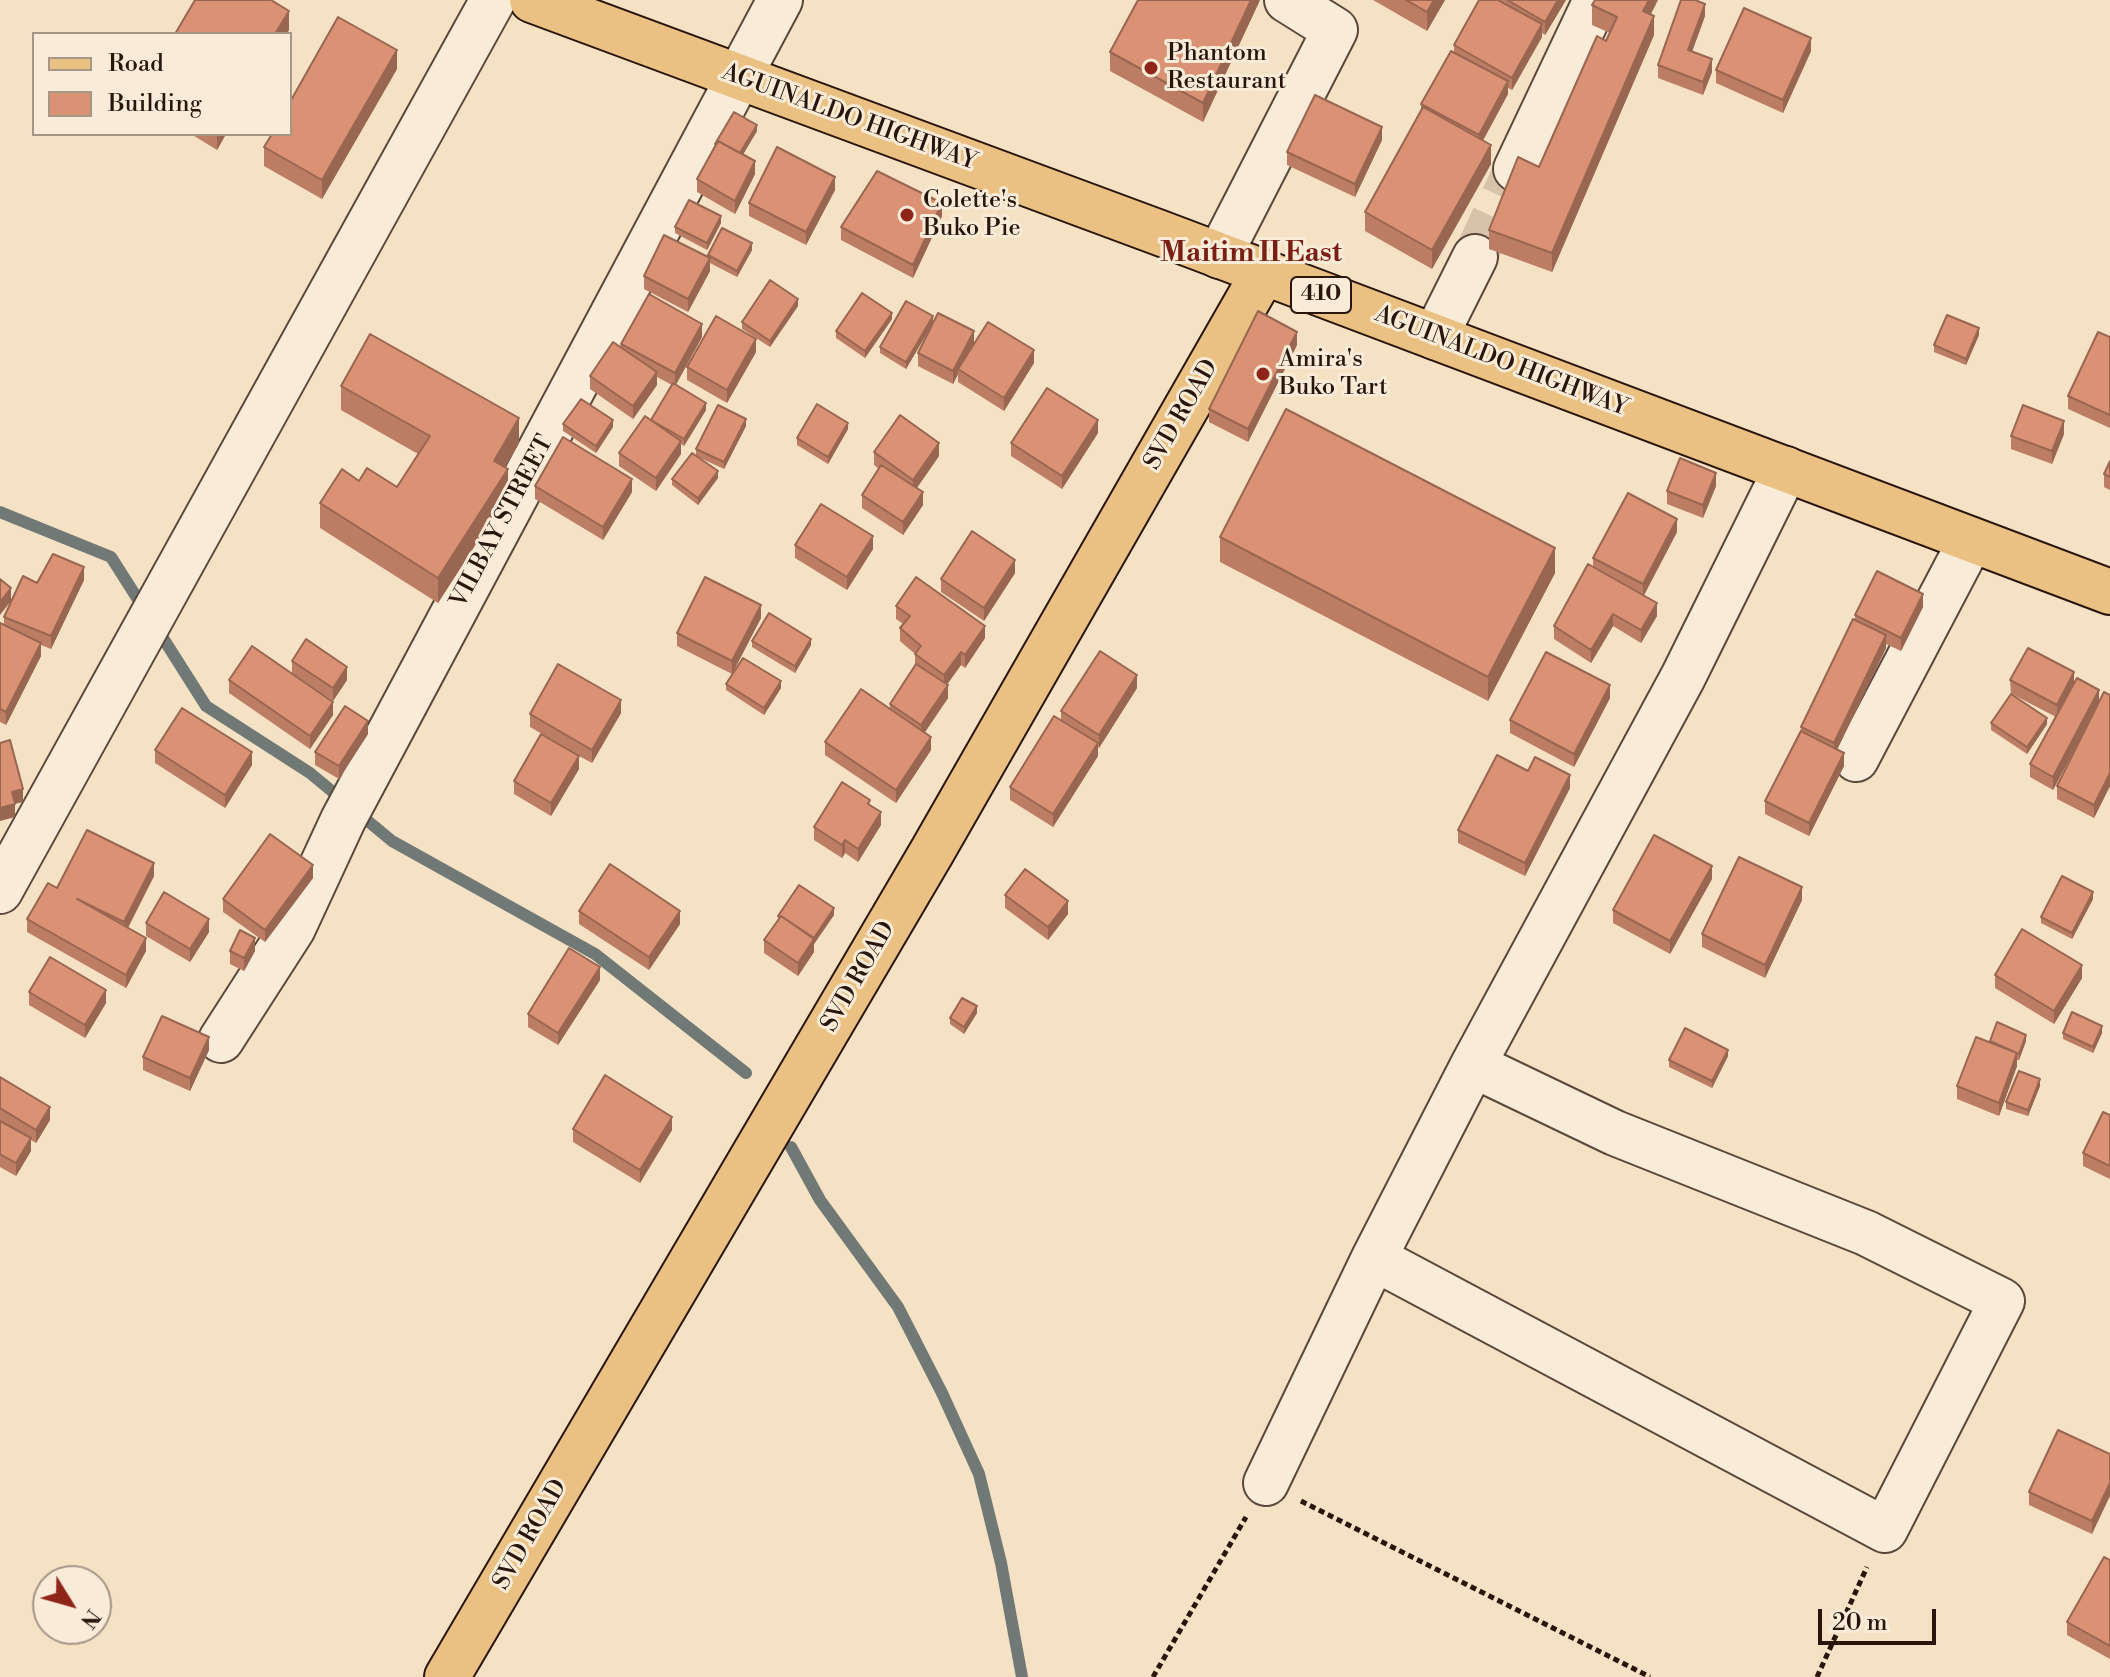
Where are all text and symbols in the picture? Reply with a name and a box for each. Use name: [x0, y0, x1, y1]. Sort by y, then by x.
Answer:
legend: [32, 32, 292, 136]
place label: Phantom Restaurant: [1167, 40, 1286, 96]
text: Road: [108, 49, 164, 79]
street label: AGUINALDO HIGHWAY: [718, 59, 980, 177]
marker: Phantom Restaurant: [1142, 59, 1160, 77]
text: Building: [108, 89, 202, 119]
place label: Colette's Buko Pie: [923, 187, 1021, 243]
marker: Colette's Buko Pie: [898, 206, 916, 224]
district label: Maitim II East: [1160, 237, 1342, 271]
road number: 410: [1291, 277, 1351, 313]
street label: AGUINALDO HIGHWAY: [1370, 300, 1632, 424]
place label: Amira's Buko Tart: [1279, 346, 1387, 402]
street label: SVD ROAD: [1139, 355, 1225, 475]
marker: Amira's Buko Tart: [1254, 365, 1272, 383]
street label: VILBAY STREET: [445, 431, 561, 613]
street label: SVD ROAD: [816, 917, 902, 1037]
street label: SVD ROAD: [488, 1475, 574, 1595]
north arrow: [32, 1565, 112, 1645]
scale bar: [1822, 1593, 1940, 1643]
text: N: [74, 1603, 106, 1634]
text: 20 m: [1832, 1608, 1888, 1638]

